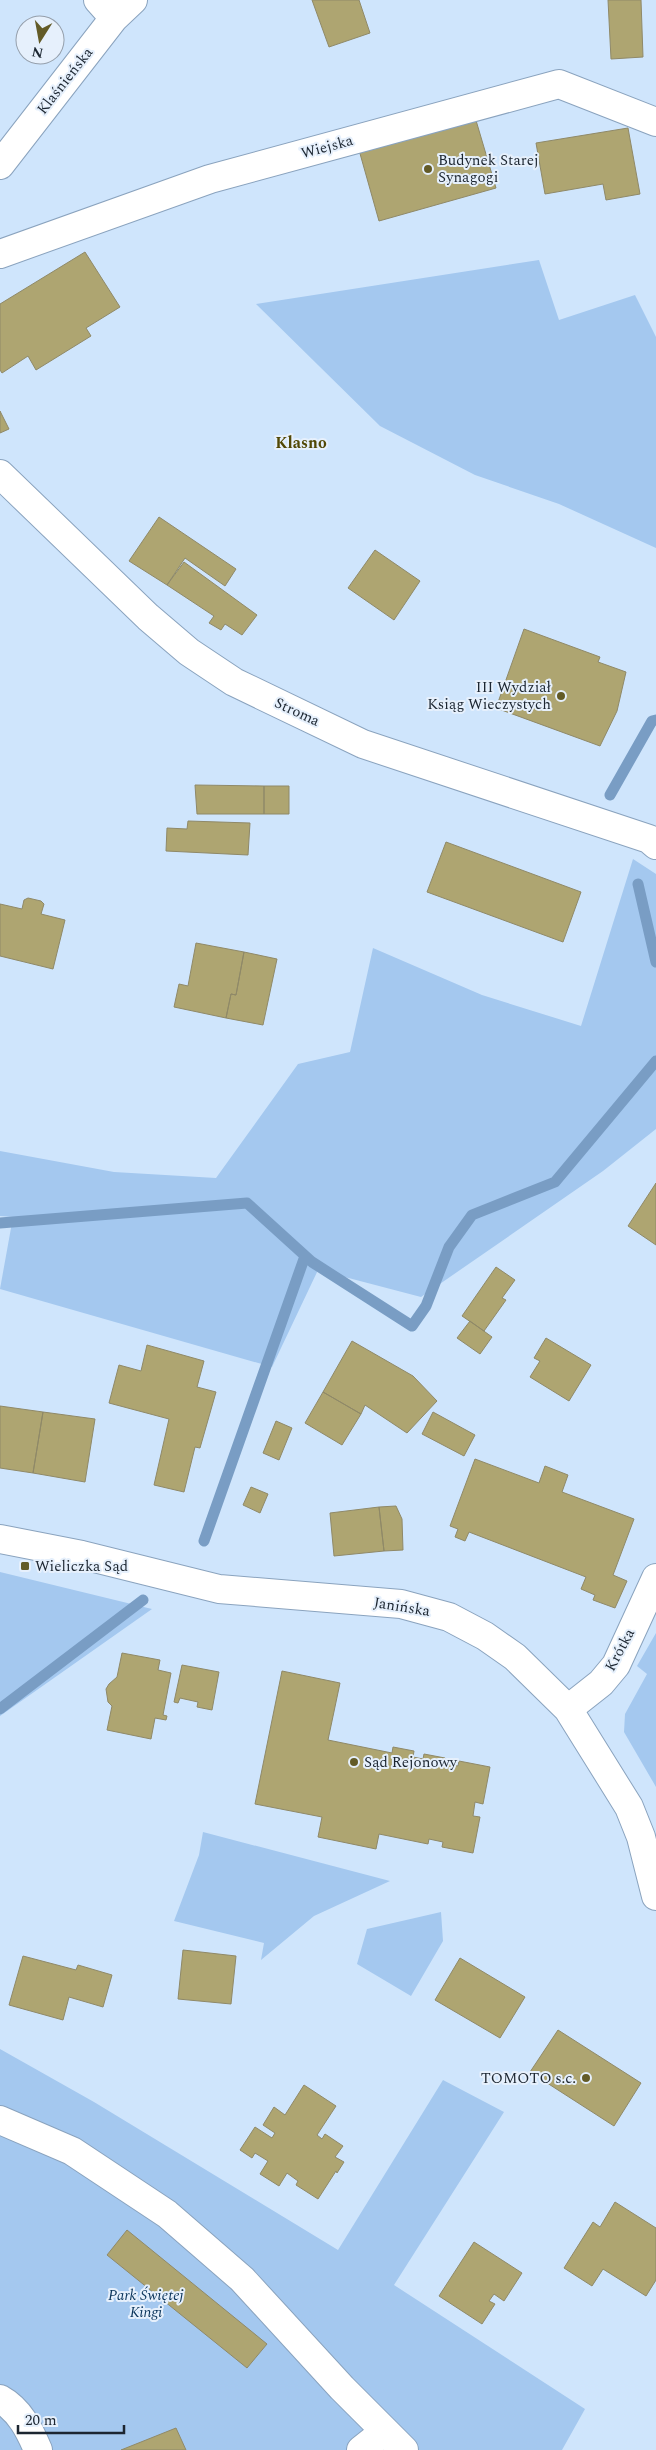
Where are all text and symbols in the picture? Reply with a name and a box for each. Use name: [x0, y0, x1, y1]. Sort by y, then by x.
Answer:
north arrow: [15, 15, 65, 65]
text: N: [30, 41, 45, 64]
street label: Klaśnieńska: [31, 42, 99, 120]
street label: Wiejska: [298, 129, 356, 165]
place label: Budynek Starej Synagogi: [438, 149, 539, 189]
marker: Budynek Starej Synagogi: [422, 163, 434, 175]
district label: Klasno: [275, 431, 327, 455]
place label: III Wydział Ksiąg Wieczystych: [427, 676, 551, 716]
marker: III Wydział Ksiąg Wieczystych: [555, 690, 567, 702]
street label: Stroma: [270, 691, 324, 733]
place label: Wieliczka Sąd: [35, 1555, 128, 1578]
marker: Wieliczka Sąd: [19, 1560, 31, 1572]
street label: Janińska: [372, 1591, 432, 1623]
street label: Krótka: [599, 1624, 641, 1676]
place label: Sąd Rejonowy: [364, 1751, 458, 1774]
marker: Sąd Rejonowy: [348, 1756, 360, 1768]
place label: TOMOTO s.c.: [481, 2067, 576, 2090]
marker: TOMOTO s.c.: [580, 2072, 592, 2084]
park label: Park Świętej Kingi: [108, 2284, 184, 2324]
scale bar: [18, 2402, 124, 2434]
text: 20 m: [25, 2409, 57, 2432]

